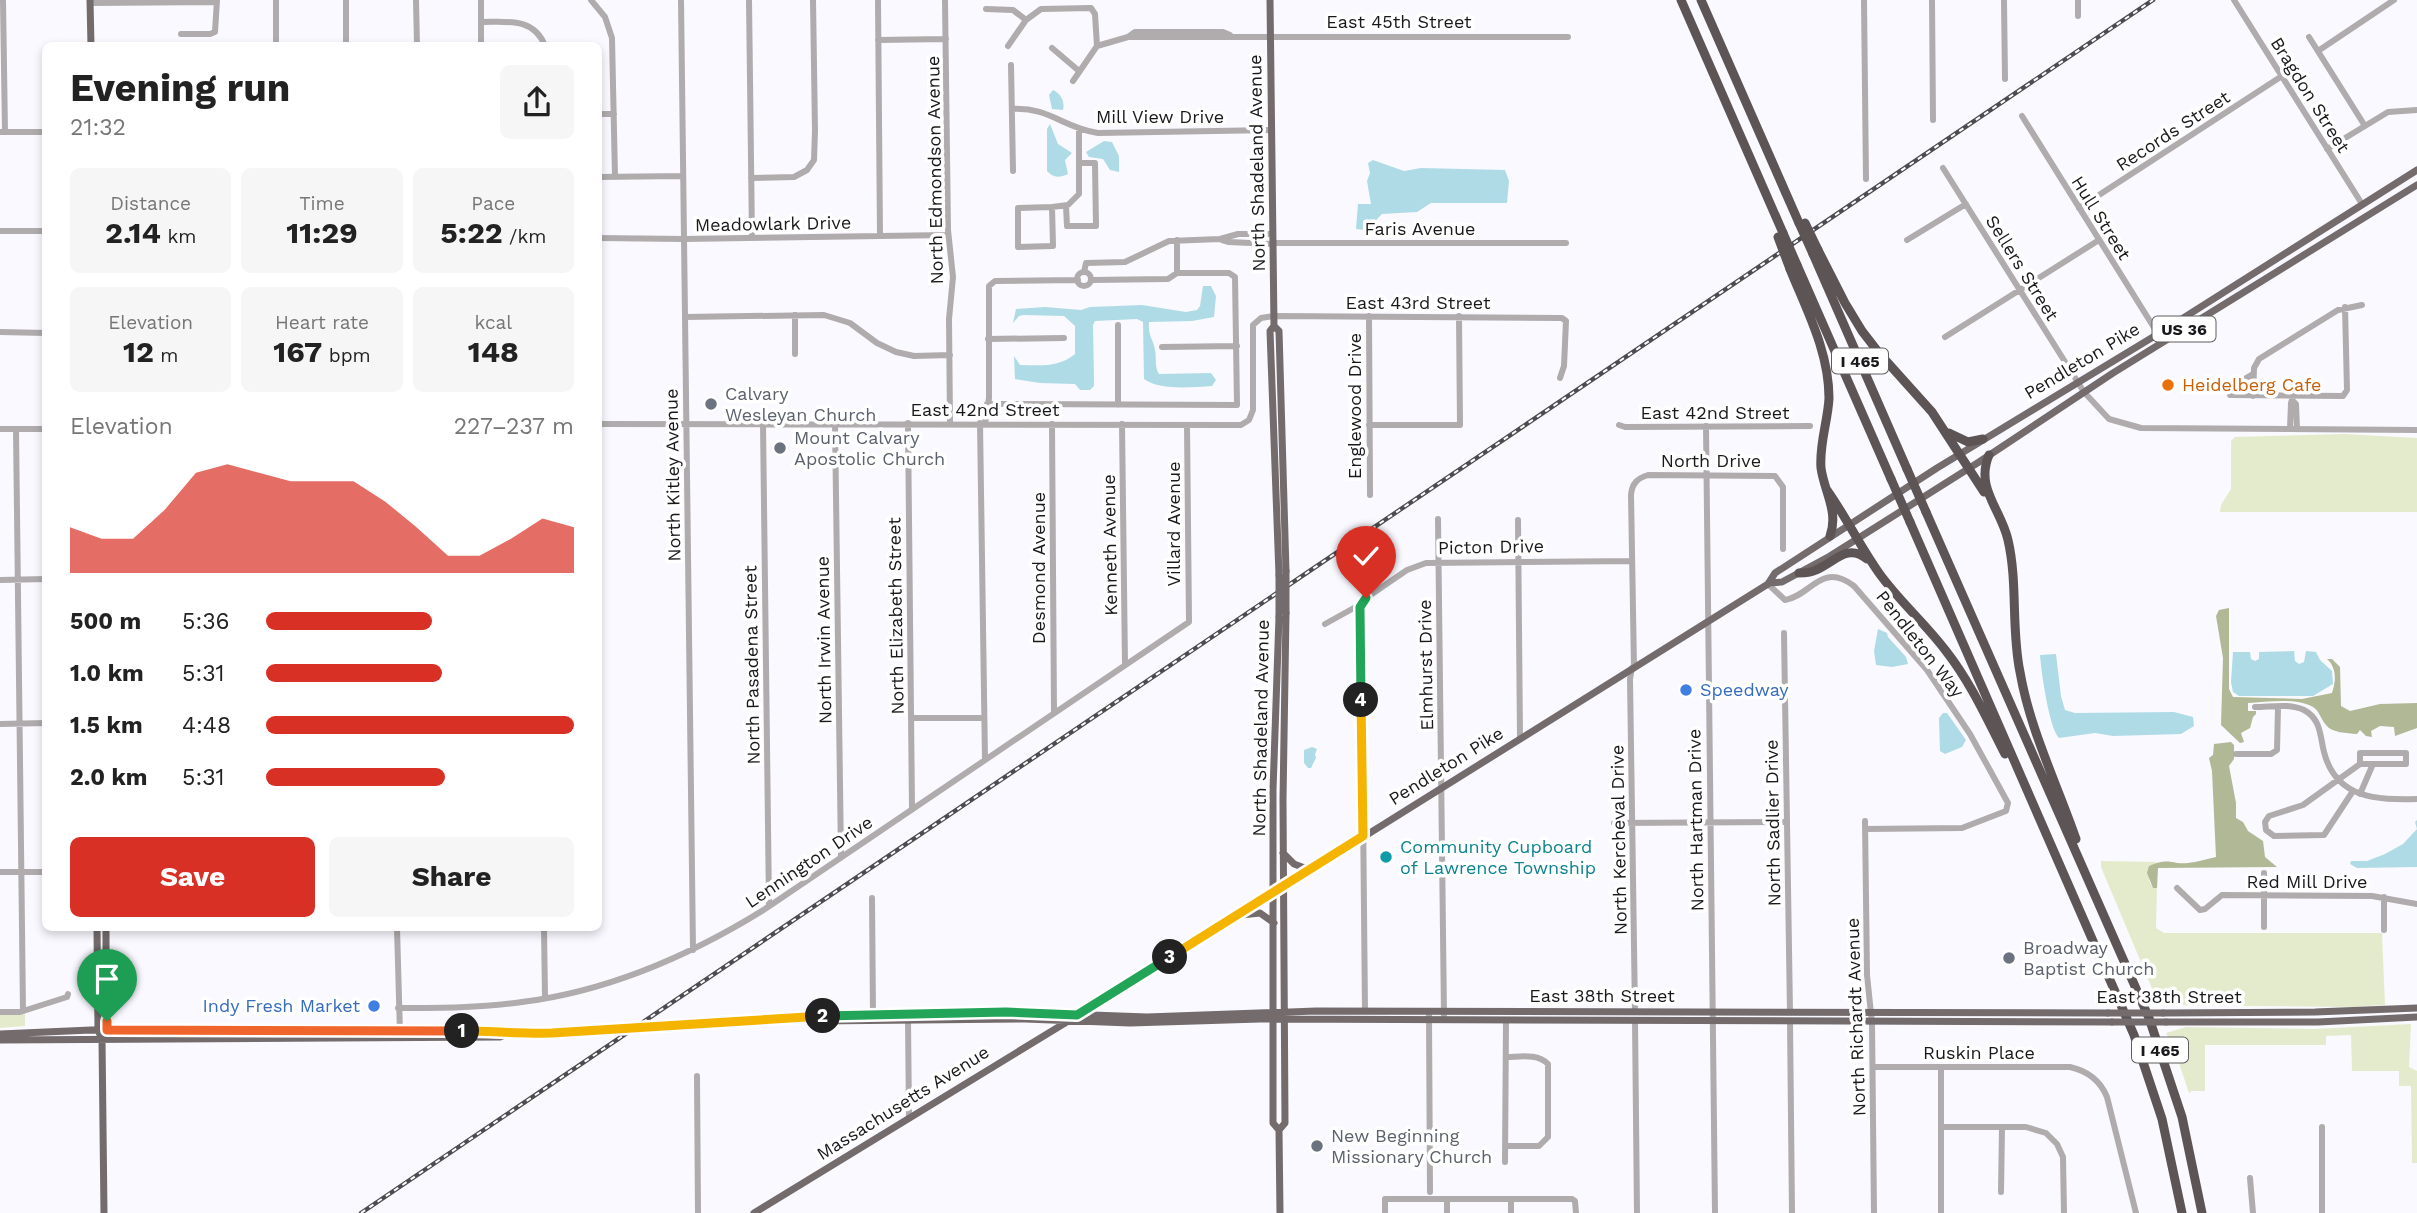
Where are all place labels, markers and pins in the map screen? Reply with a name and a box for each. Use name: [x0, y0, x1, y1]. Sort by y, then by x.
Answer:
place label: Heidelberg Cafe: [2182, 374, 2321, 395]
marker: Heidelberg Cafe: [2160, 377, 2176, 393]
place label: Calvary Wesleyan Church: [725, 383, 876, 425]
marker: Calvary Wesleyan Church: [703, 396, 719, 412]
place label: Mount Calvary Apostolic Church: [794, 427, 945, 469]
marker: Mount Calvary Apostolic Church: [772, 440, 788, 456]
pin: [1336, 526, 1396, 598]
place label: Speedway: [1700, 679, 1789, 700]
pin: 4: [1344, 682, 1378, 718]
marker: Speedway: [1678, 682, 1694, 698]
place label: Community Cupboard of Lawrence Township: [1400, 836, 1596, 878]
marker: Community Cupboard of Lawrence Township: [1378, 849, 1394, 865]
place label: Broadway Baptist Church: [2023, 937, 2154, 979]
pin: 3: [1152, 940, 1188, 974]
pin: [77, 949, 137, 1021]
marker: Broadway Baptist Church: [2001, 950, 2017, 966]
place label: Indy Fresh Market: [203, 995, 360, 1016]
marker: Indy Fresh Market: [366, 998, 382, 1014]
pin: 2: [806, 998, 840, 1034]
pin: 1: [444, 1014, 480, 1048]
place label: New Beginning Missionary Church: [1331, 1125, 1492, 1167]
marker: New Beginning Missionary Church: [1309, 1138, 1325, 1154]

